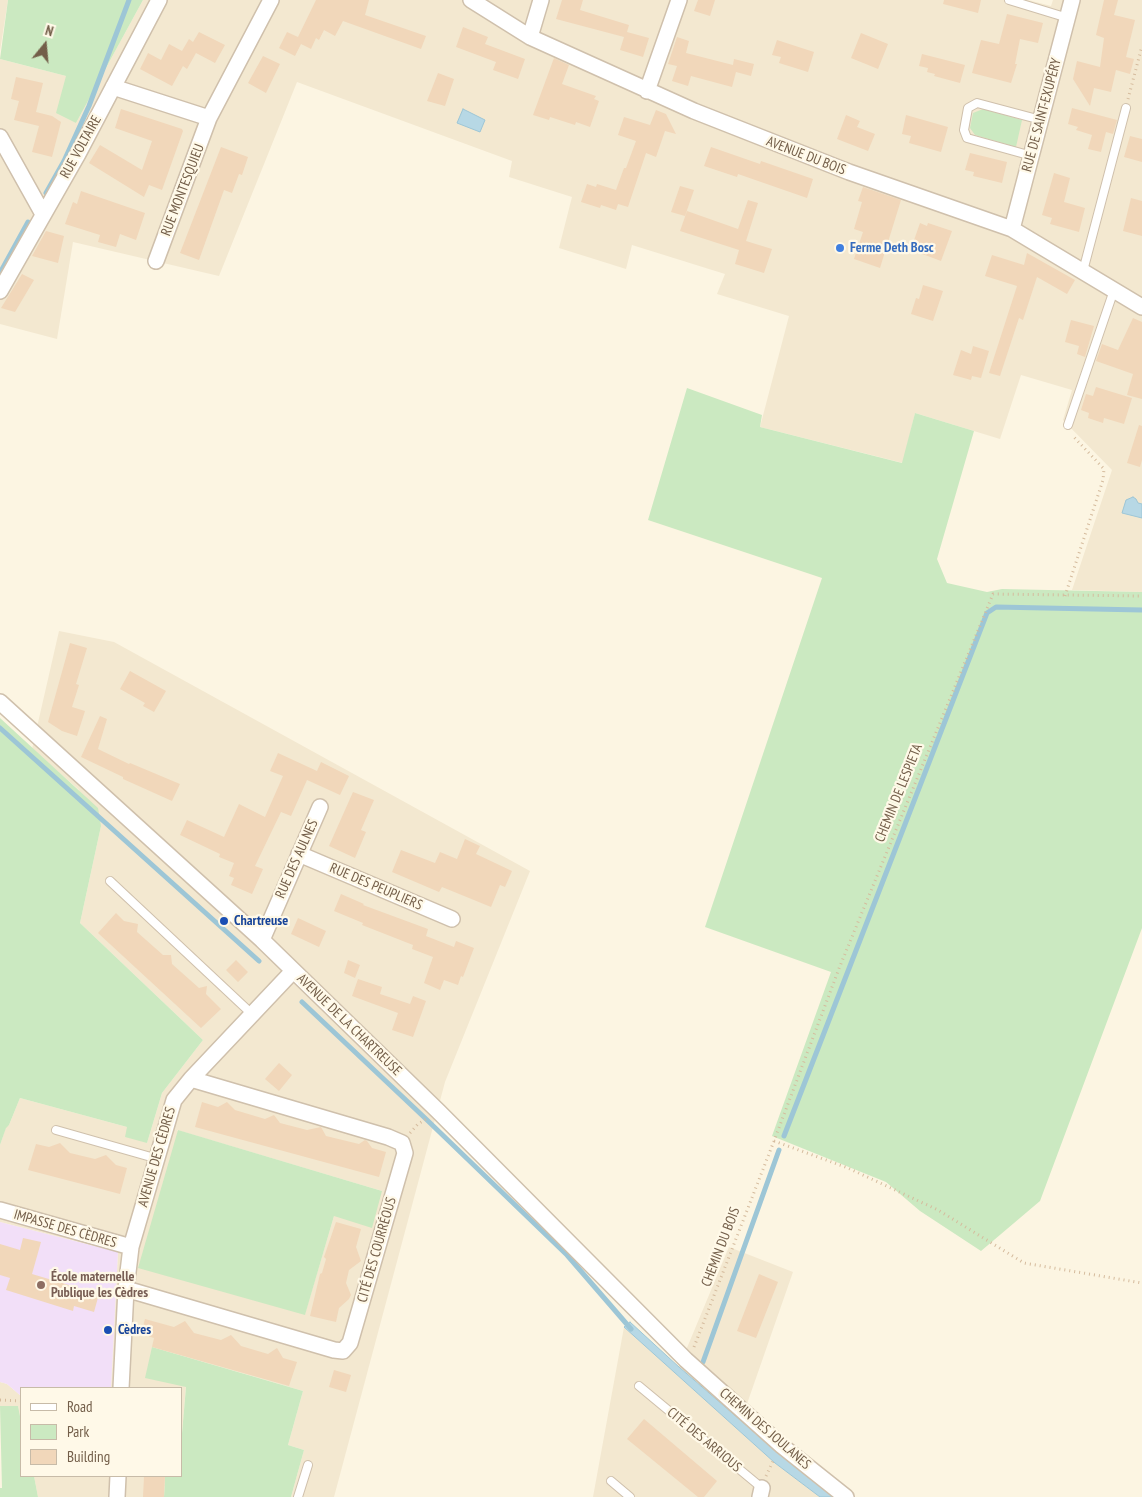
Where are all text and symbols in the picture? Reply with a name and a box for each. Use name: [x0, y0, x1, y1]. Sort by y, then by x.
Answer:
north arrow: [20, 20, 70, 70]
text: N: [43, 21, 56, 40]
street label: RUE DE SAINT-EXUPÉRY: [1019, 56, 1065, 174]
street label: RUE VOLTAIRE: [57, 113, 105, 181]
street label: AVENUE DU BOIS: [764, 133, 848, 179]
street label: RUE MONTESQUIEU: [158, 142, 208, 238]
place label: Ferme Deth Bosc: [850, 240, 934, 256]
marker: Ferme Deth Bosc: [834, 242, 846, 254]
street label: CHEMIN DE LESPIETA: [872, 741, 926, 845]
street label: RUE DES AULNES: [272, 817, 322, 901]
street label: RUE DES PEUPLIERS: [327, 860, 425, 914]
place label: Chartreuse: [234, 913, 288, 929]
marker: Chartreuse: [218, 915, 230, 927]
street label: AVENUE DE LA CHARTREUSE: [293, 971, 405, 1079]
street label: AVENUE DES CÈDRES: [135, 1105, 179, 1209]
street label: CITÉ DES COURRÉOUS: [354, 1195, 400, 1305]
street label: CHEMIN DU BOIS: [698, 1205, 744, 1289]
street label: IMPASSE DES CÈDRES: [12, 1206, 118, 1252]
place label: École maternelle Publique les Cèdres: [51, 1269, 148, 1302]
marker: École maternelle Publique les Cèdres: [35, 1279, 47, 1291]
place label: Cèdres: [118, 1322, 151, 1338]
marker: Cèdres: [102, 1324, 114, 1336]
street label: CHEMIN DES JOULANES: [716, 1385, 814, 1473]
legend: [20, 1387, 182, 1477]
text: Road: [67, 1397, 93, 1416]
street label: CITÉ DES ARRIOUS: [664, 1404, 744, 1476]
text: Park: [67, 1422, 89, 1441]
text: Building: [67, 1447, 110, 1466]

